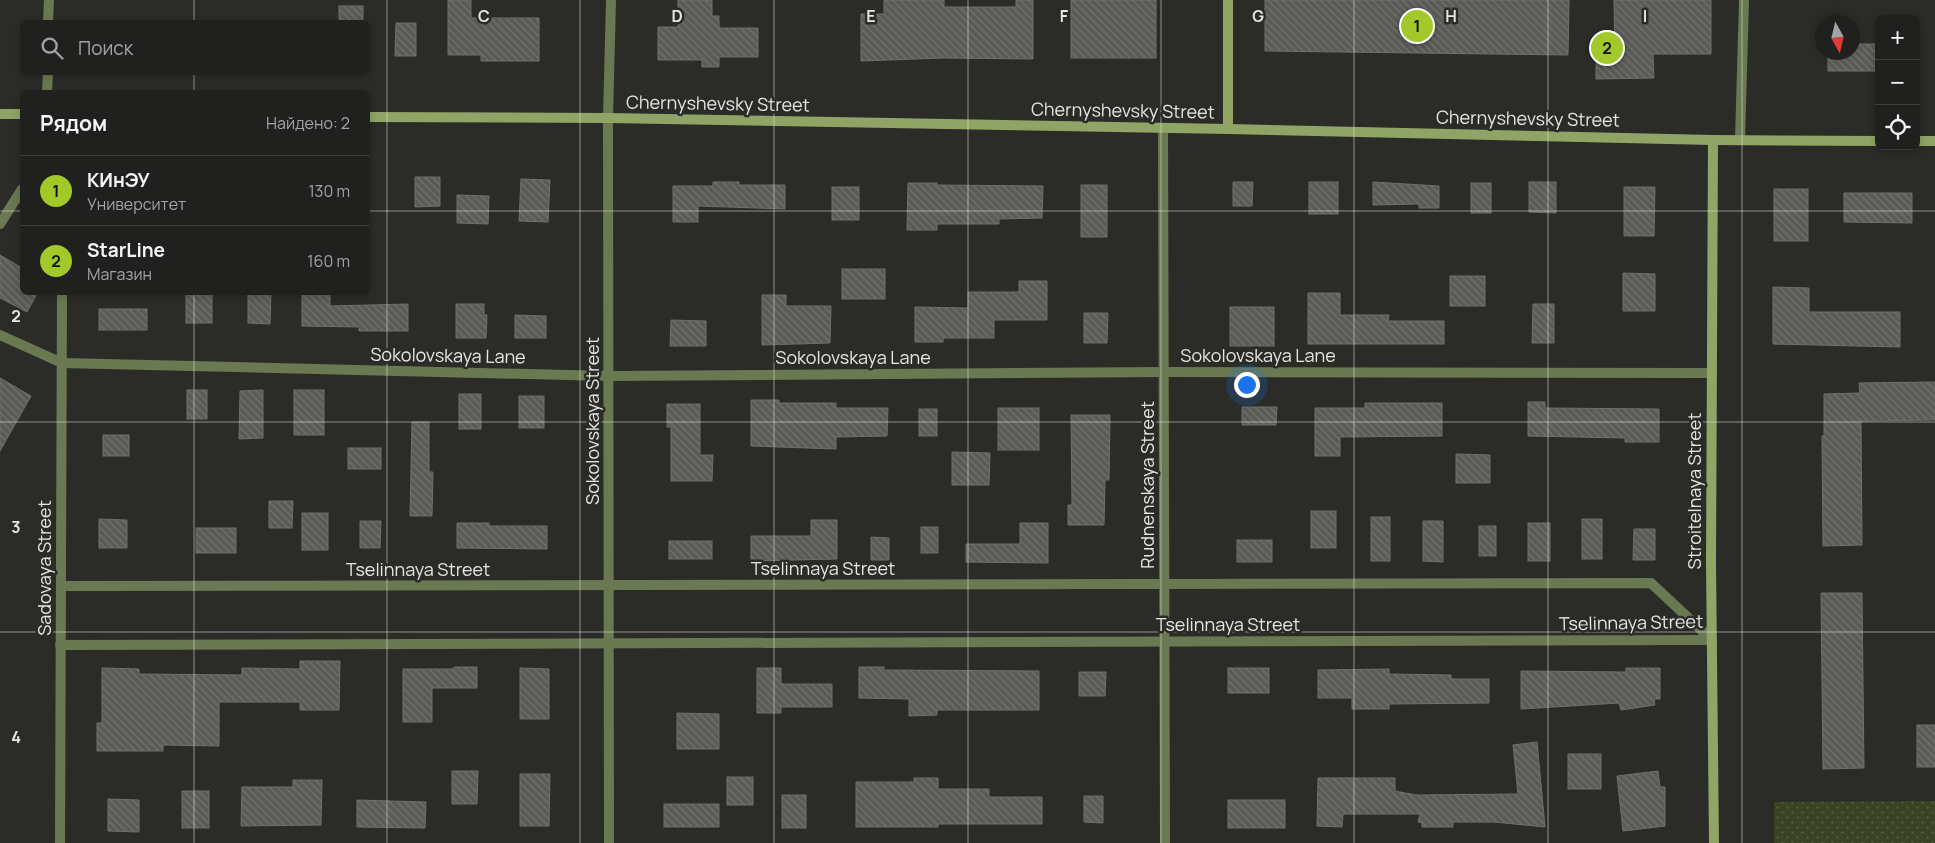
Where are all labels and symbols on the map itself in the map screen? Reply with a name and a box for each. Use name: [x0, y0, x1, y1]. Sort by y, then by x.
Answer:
text: C: [478, 5, 490, 27]
text: D: [671, 5, 683, 27]
text: E: [866, 5, 876, 27]
text: F: [1060, 5, 1069, 27]
text: G: [1252, 5, 1264, 27]
text: H: [1445, 5, 1457, 27]
text: I: [1643, 5, 1647, 27]
pin: 1: [1401, 7, 1433, 45]
north arrow: [1815, 15, 1860, 60]
pin: 2: [1591, 29, 1623, 67]
street label: Chernyshevsky Street: [626, 89, 810, 117]
street label: Chernyshevsky Street: [1031, 96, 1215, 124]
street label: Chernyshevsky Street: [1436, 104, 1620, 132]
text: 2: [11, 305, 21, 327]
street label: Sokolovskaya Street: [580, 337, 604, 505]
street label: Sokolovskaya Lane: [370, 342, 526, 368]
street label: Sokolovskaya Lane: [1180, 343, 1336, 367]
street label: Sokolovskaya Lane: [775, 345, 931, 369]
your location: [1234, 372, 1260, 398]
street label: Rudnenskaya Street: [1135, 401, 1159, 569]
street label: Stroitelnaya Street: [1682, 413, 1706, 569]
street label: Sadovaya Street: [32, 500, 56, 636]
text: 3: [11, 516, 21, 538]
street label: Tselinnaya Street: [751, 556, 895, 580]
street label: Tselinnaya Street: [346, 557, 490, 581]
street label: Tselinnaya Street: [1559, 609, 1703, 635]
street label: Tselinnaya Street: [1156, 612, 1300, 636]
text: 4: [11, 726, 21, 748]

